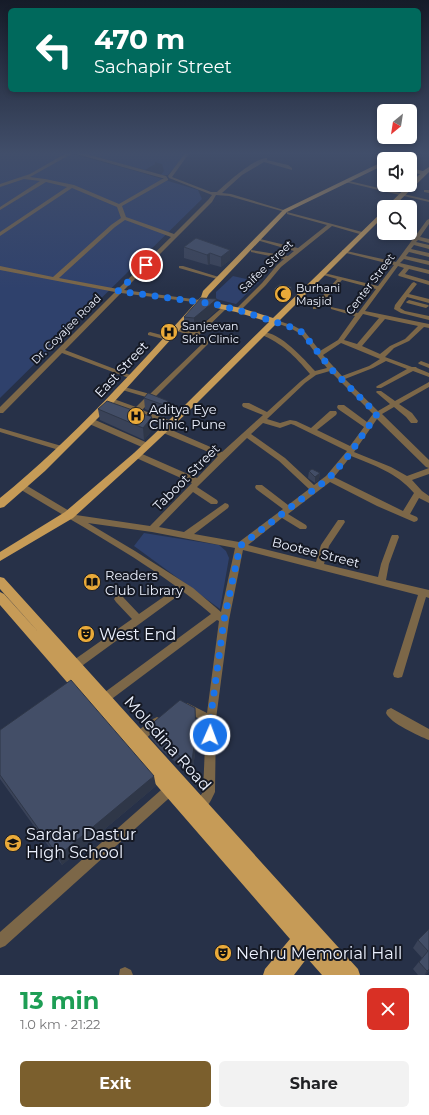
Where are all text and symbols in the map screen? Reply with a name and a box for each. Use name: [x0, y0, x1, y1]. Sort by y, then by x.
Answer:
text: 470 m: [94, 22, 185, 56]
icon: left: [28, 24, 80, 76]
text: Sachapir Street: [94, 56, 232, 78]
north arrow: [377, 104, 417, 144]
map controls: [377, 104, 417, 240]
button: sound: [377, 152, 417, 192]
button: search: [377, 200, 417, 240]
street label: Saifee Street: [236, 237, 296, 295]
pin: [129, 248, 163, 282]
street label: Center Street: [342, 250, 398, 317]
icon: arrive: [135, 254, 157, 276]
place label: Burhani Masjid: [296, 281, 340, 308]
mosque icon: Burhani Masjid: [273, 284, 293, 304]
street label: Dr. Coyajee Road: [28, 291, 104, 367]
place label: Sanjeevan Skin Clinic: [182, 319, 239, 346]
hospital icon: Sanjeevan Skin Clinic: [159, 322, 179, 342]
street label: East Street: [91, 338, 151, 400]
place label: Aditya Eye Clinic, Pune: [149, 401, 226, 432]
hospital icon: Aditya Eye Clinic, Pune: [126, 406, 146, 426]
street label: Taboot Street: [149, 440, 223, 514]
street label: Bootee Street: [271, 533, 361, 571]
place label: Readers Club Library: [105, 567, 184, 598]
library icon: Readers Club Library: [82, 572, 102, 592]
theatre icon: West End: [76, 624, 96, 644]
place label: West End: [99, 625, 176, 644]
street label: Moledina Road: [120, 692, 215, 795]
position arrow: [189, 714, 231, 756]
place label: Sardar Dastur High School: [26, 825, 137, 862]
school or university icon: Sardar Dastur High School: [3, 833, 23, 853]
theatre icon: Nehru Memorial Hall: [213, 943, 233, 963]
place label: Nehru Memorial Hall: [236, 944, 402, 963]
text: 13 min: [20, 986, 99, 1015]
button: close: [367, 988, 409, 1030]
text: 1.0 km · 21:22: [20, 1016, 100, 1032]
button: Exit: [20, 1061, 211, 1107]
button: Share: [219, 1061, 409, 1107]

